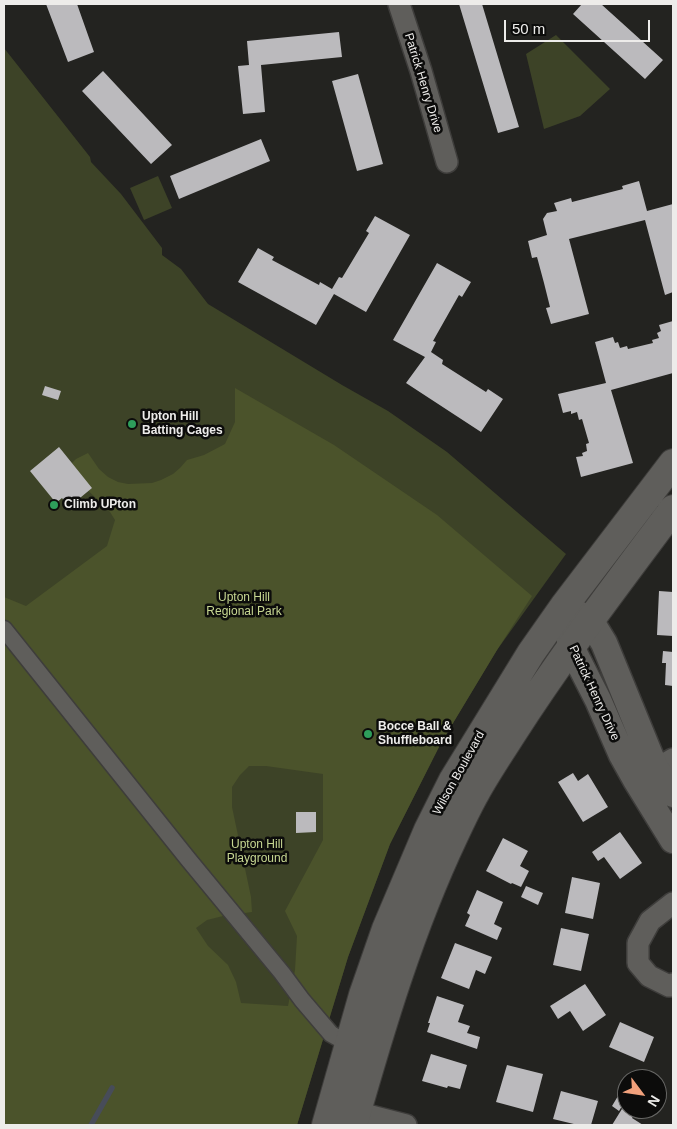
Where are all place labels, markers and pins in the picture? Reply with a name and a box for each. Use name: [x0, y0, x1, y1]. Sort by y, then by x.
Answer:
place label: Upton Hill Batting Cages: [142, 410, 223, 438]
marker: Upton Hill Batting Cages: [126, 418, 138, 430]
place label: Climb UPton: [64, 498, 136, 512]
marker: Climb UPton: [48, 499, 60, 511]
place label: Bocce Ball & Shuffleboard: [378, 720, 452, 748]
marker: Bocce Ball & Shuffleboard: [362, 728, 374, 740]

